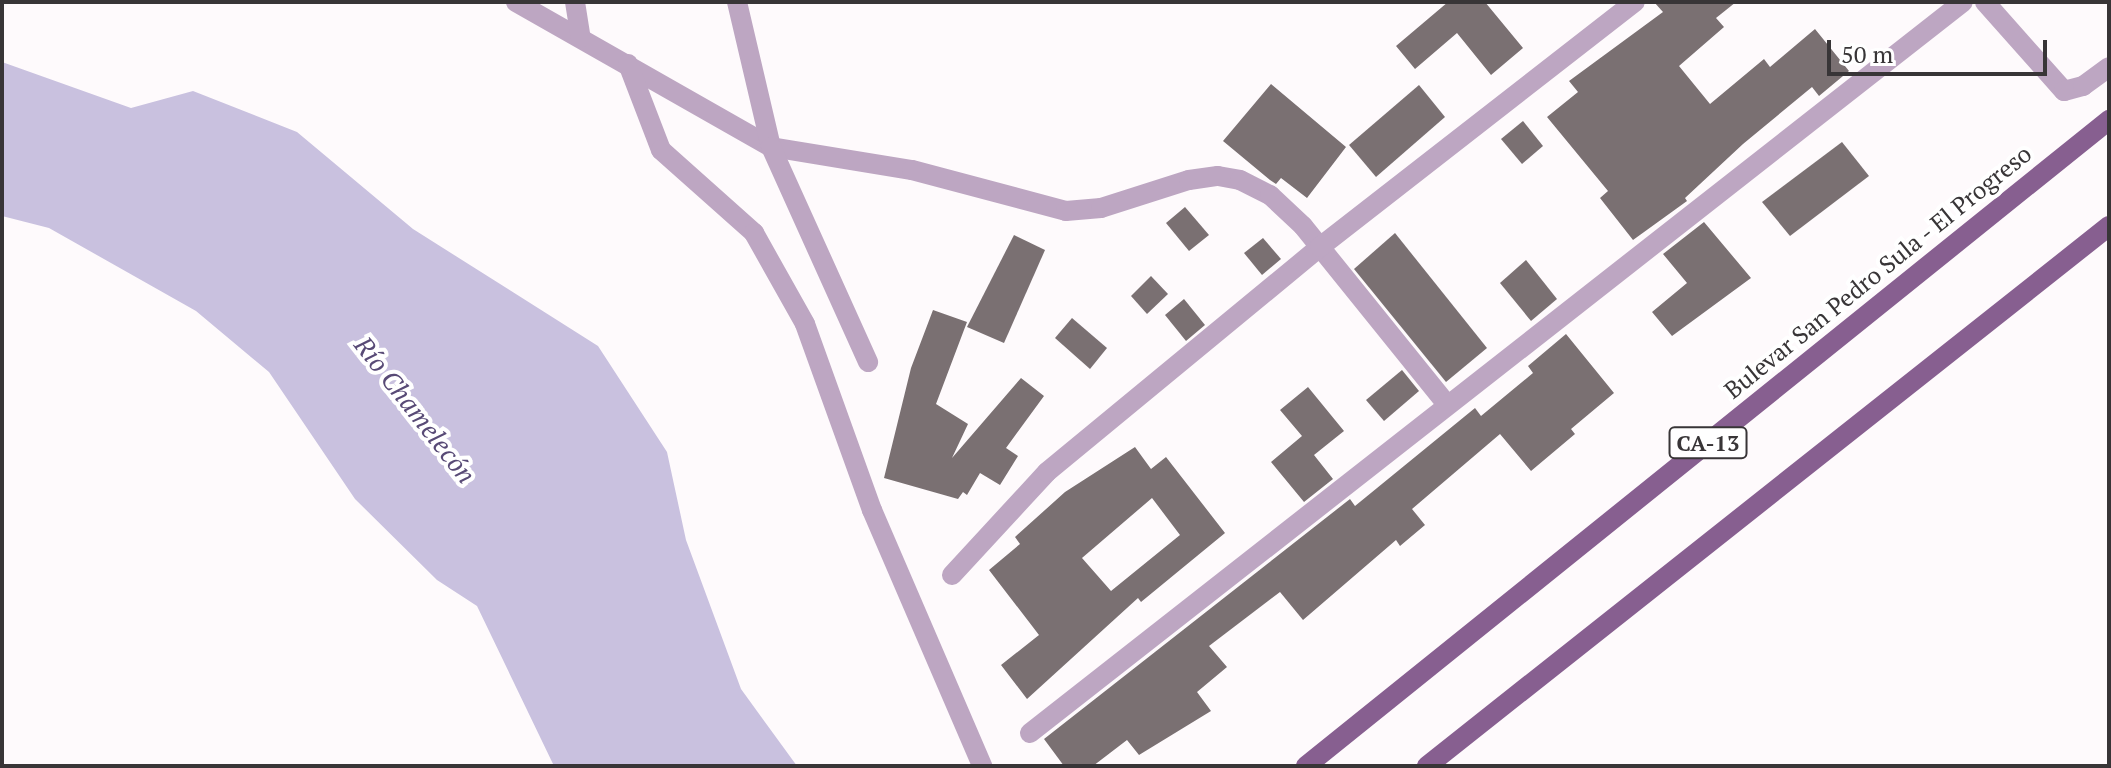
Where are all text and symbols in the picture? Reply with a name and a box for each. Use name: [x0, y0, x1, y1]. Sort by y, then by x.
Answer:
scale bar: [1831, 24, 2051, 74]
text: 50 m: [1841, 38, 1893, 70]
street label: Bulevar San Pedro Sula - El Progreso: [1718, 139, 2038, 405]
water label: Río Chamelecón: [348, 330, 482, 490]
road number: CA-13: [1668, 425, 1748, 461]

